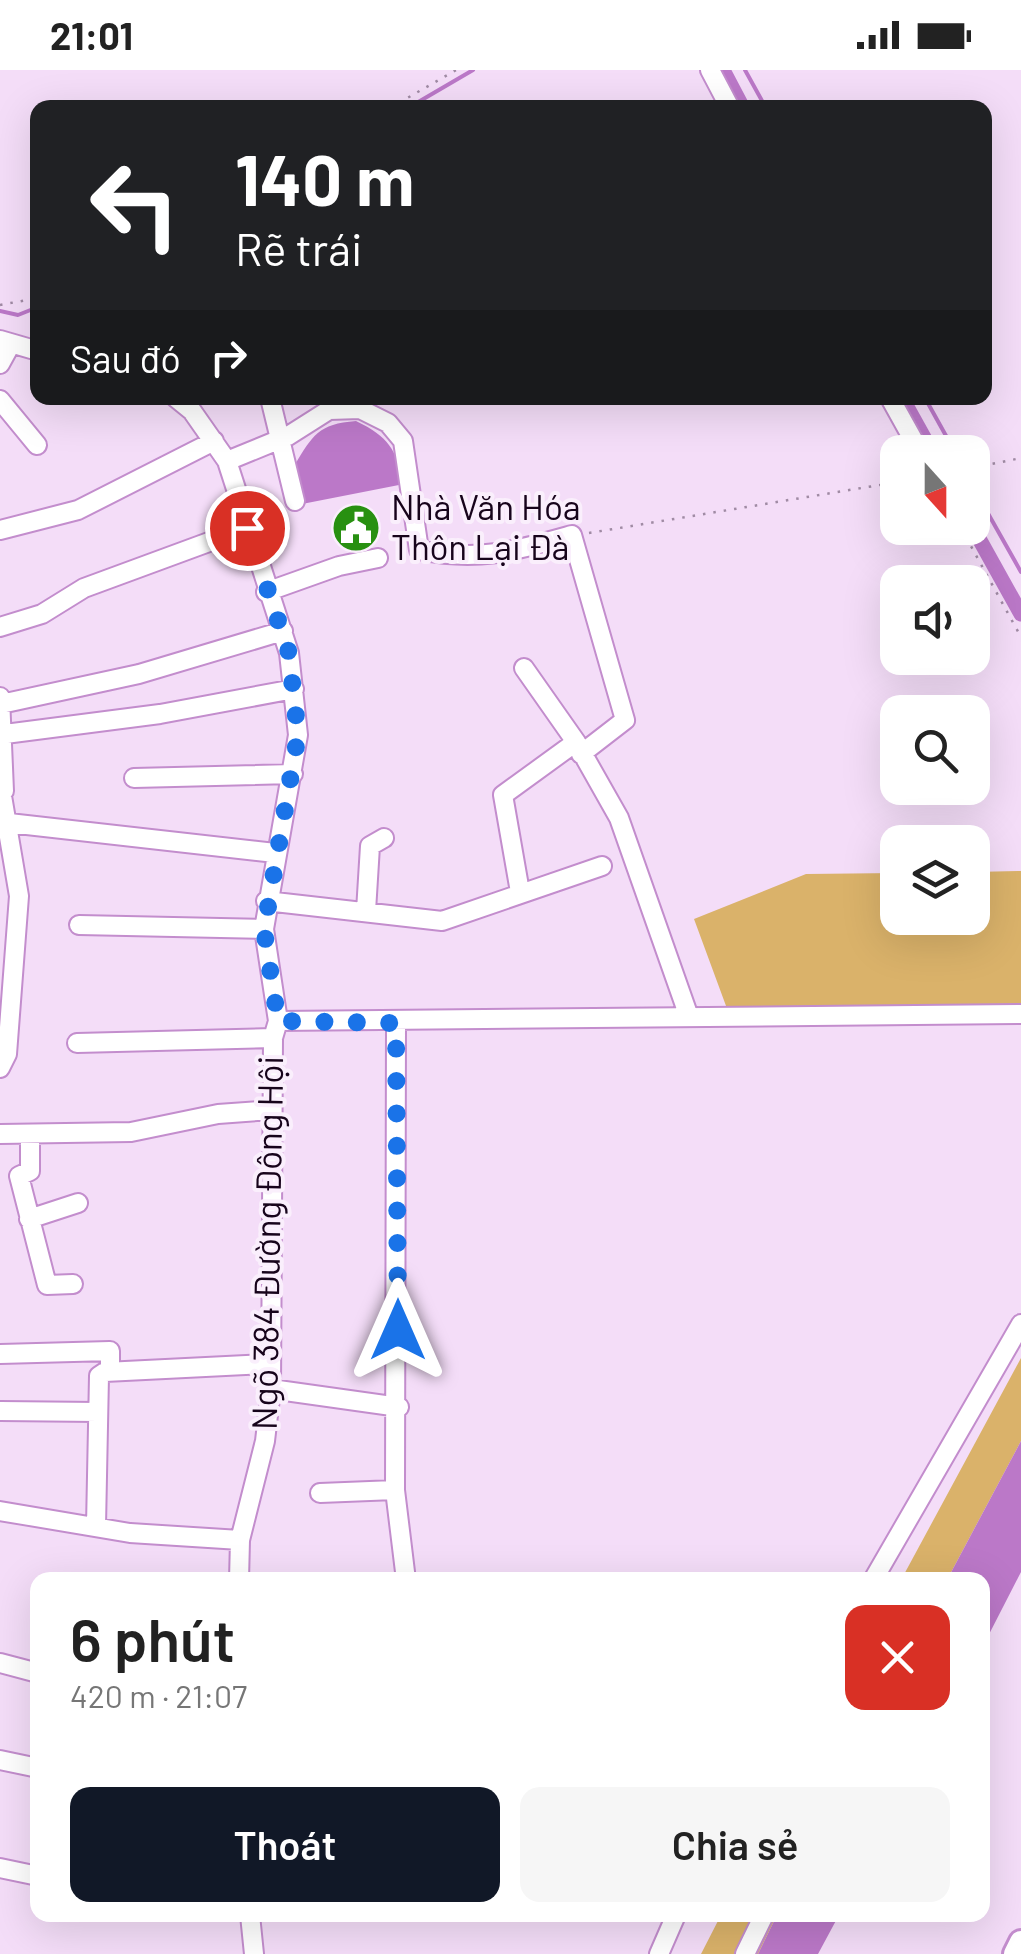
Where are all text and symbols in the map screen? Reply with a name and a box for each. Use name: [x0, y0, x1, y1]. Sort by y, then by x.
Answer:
text: 21:01: [50, 12, 133, 58]
text: 140 m: [235, 136, 414, 220]
icon: left: [70, 140, 200, 270]
text: Rẽ trái: [235, 221, 363, 275]
icon: right: [201, 330, 256, 385]
text: Sau đó: [70, 335, 181, 381]
north arrow: [880, 435, 990, 545]
map controls: [880, 435, 990, 935]
place label: Nhà Văn Hóa Thôn Lại Đà: [391, 485, 581, 567]
pin: [205, 486, 290, 571]
icon: arrive: [220, 501, 275, 556]
public building icon: Nhà Văn Hóa Thôn Lại Đà: [330, 502, 382, 554]
button: sound: [880, 565, 990, 675]
button: search: [880, 695, 990, 805]
button: layers: [880, 825, 990, 935]
street label: Ngõ 384 Đường Đông Hội: [242, 1056, 290, 1430]
position arrow: [346, 1278, 450, 1382]
text: 6 phút: [70, 1602, 235, 1674]
button: close: [845, 1605, 950, 1710]
text: 420 m · 21:07: [70, 1676, 247, 1714]
button: Thoát: [70, 1787, 500, 1902]
button: Chia sẻ: [520, 1787, 950, 1902]

